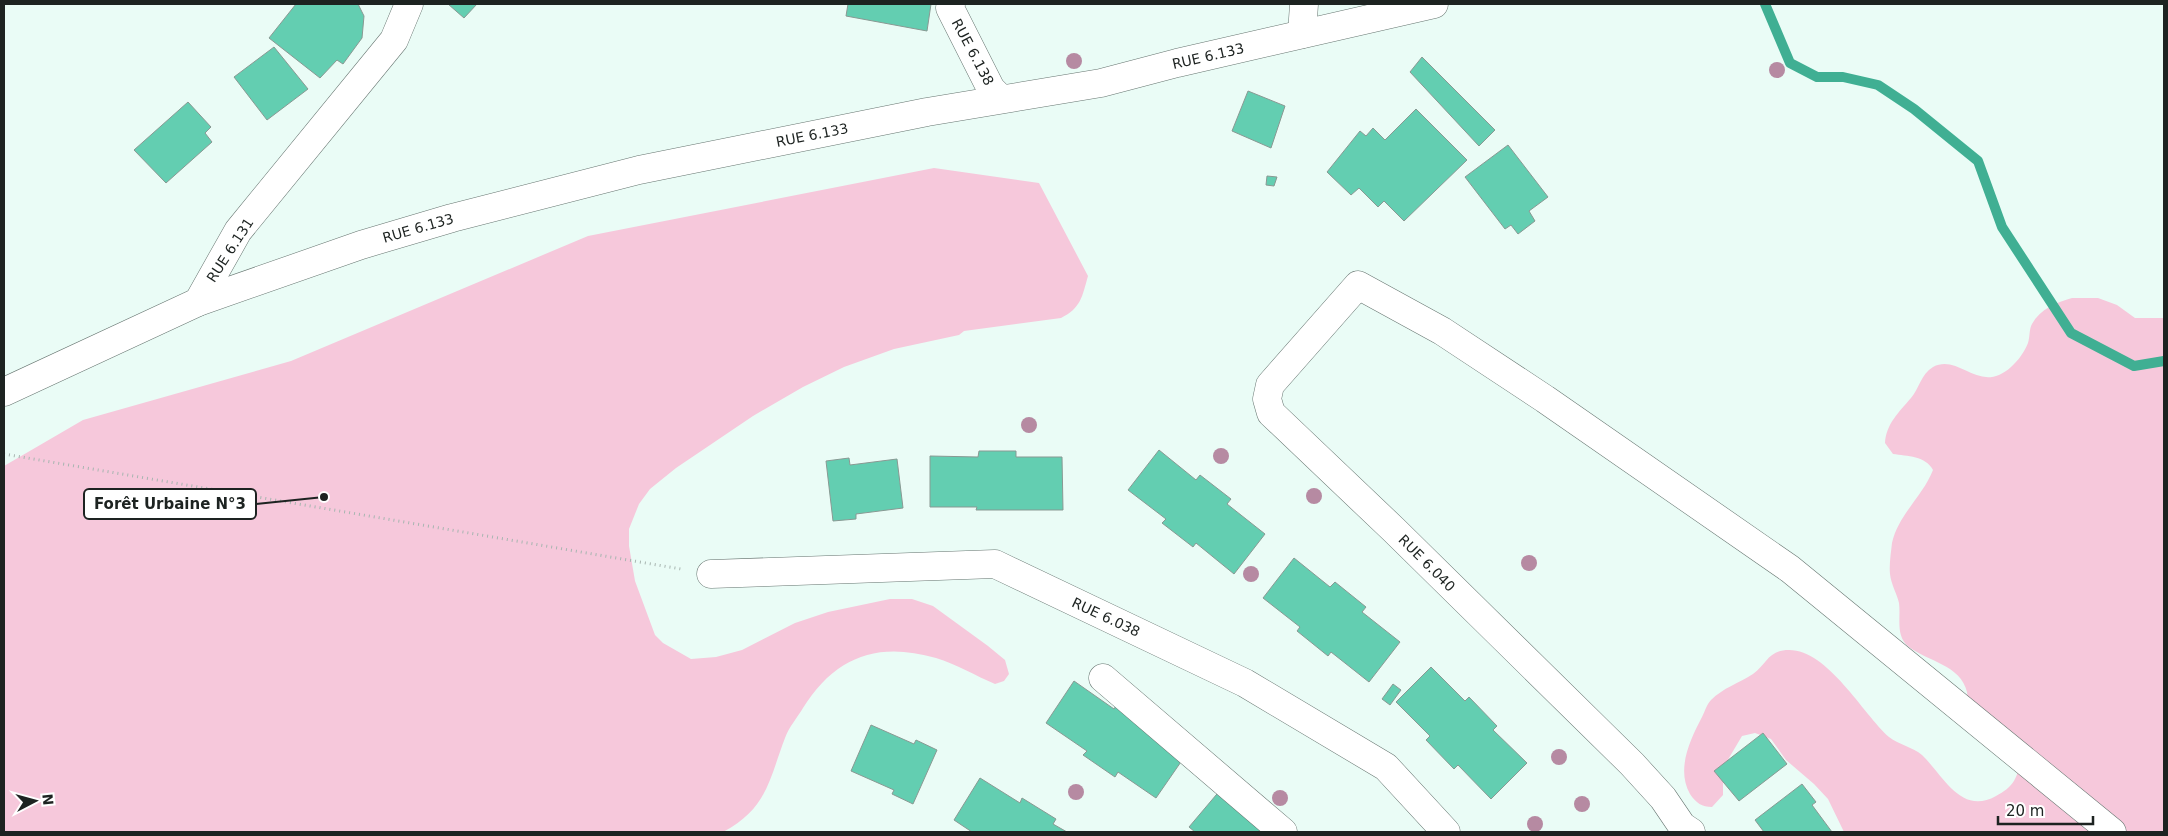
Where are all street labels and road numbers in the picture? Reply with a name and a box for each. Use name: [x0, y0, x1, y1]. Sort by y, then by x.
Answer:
street label: RUE 6.138: [949, 16, 997, 88]
street label: RUE 6.133: [1170, 40, 1246, 72]
street label: RUE 6.133: [774, 120, 850, 150]
street label: RUE 6.133: [381, 210, 455, 246]
street label: RUE 6.131: [203, 215, 257, 285]
street label: RUE 6.040: [1395, 531, 1459, 595]
street label: RUE 6.038: [1069, 594, 1143, 640]

